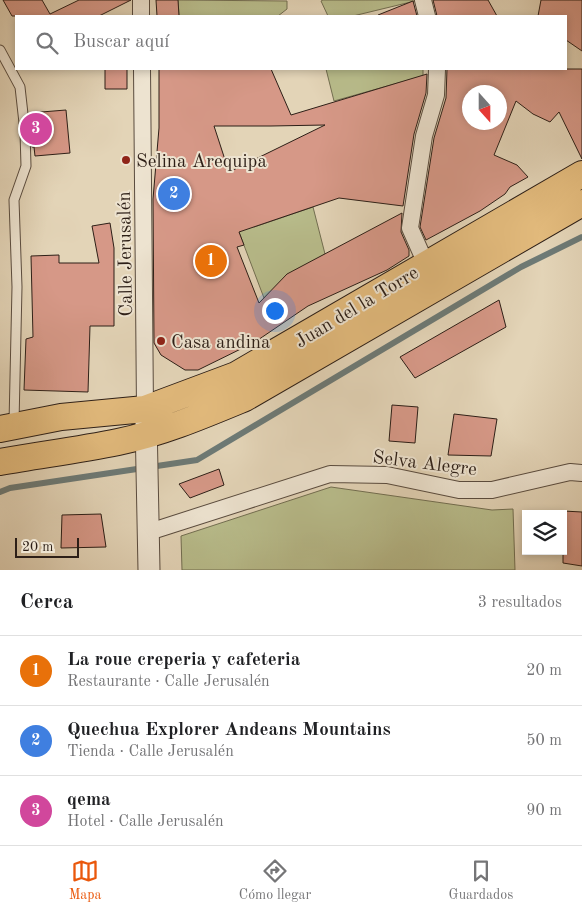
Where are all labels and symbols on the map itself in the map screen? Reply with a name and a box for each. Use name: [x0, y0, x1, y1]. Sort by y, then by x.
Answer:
north arrow: [462, 85, 507, 130]
pin: 3: [20, 110, 52, 148]
place label: Selina Arequipa: [136, 153, 267, 172]
marker: Selina Arequipa: [120, 154, 132, 166]
pin: 2: [158, 175, 190, 213]
street label: Calle Jerusalén: [116, 191, 137, 317]
pin: 1: [195, 242, 227, 280]
street label: Juan del la Torre: [292, 264, 422, 352]
your location: [262, 298, 288, 324]
place label: Casa andina: [171, 334, 271, 353]
marker: Casa andina: [155, 335, 167, 347]
street label: Selva Alegre: [371, 449, 478, 480]
scale bar: [15, 535, 79, 558]

